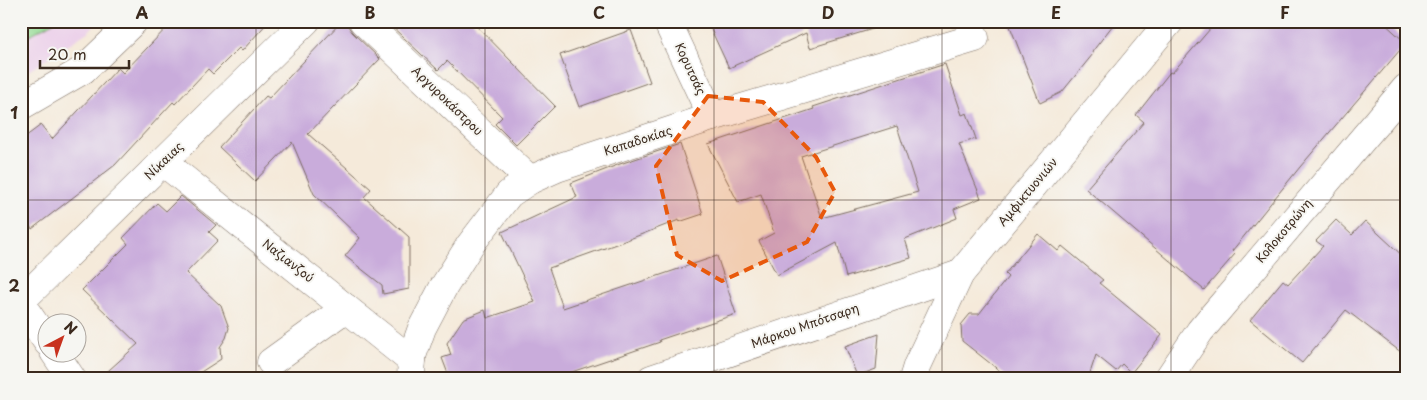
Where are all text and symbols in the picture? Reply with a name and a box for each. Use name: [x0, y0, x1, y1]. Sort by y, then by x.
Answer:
text: A: [136, 0, 149, 24]
text: B: [365, 0, 376, 24]
text: C: [593, 0, 605, 24]
text: D: [822, 0, 834, 24]
text: E: [1051, 0, 1061, 24]
text: F: [1280, 0, 1290, 24]
scale bar: [40, 38, 129, 70]
street label: Κορυτσάς: [671, 40, 711, 97]
text: 20 m: [48, 42, 87, 65]
street label: Αργυροκάστρου: [408, 61, 488, 139]
text: 1: [10, 100, 18, 124]
street label: Καπαδοκίας: [601, 121, 674, 160]
street label: Νίκαιας: [140, 137, 187, 183]
street label: Αμφικτυονιών: [993, 153, 1061, 230]
street label: Κολοκοτρώνη: [1251, 194, 1315, 266]
street label: Ναζιανζού: [259, 234, 318, 286]
text: 2: [8, 273, 20, 297]
street label: Μάρκου Μπότσαρη: [748, 298, 861, 352]
north arrow: [38, 312, 88, 362]
text: N: [60, 316, 82, 339]

